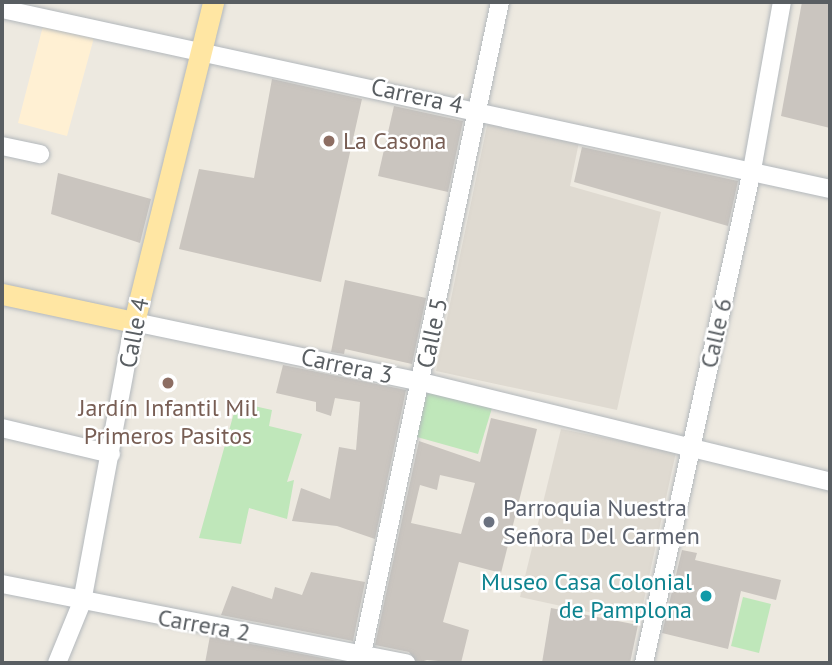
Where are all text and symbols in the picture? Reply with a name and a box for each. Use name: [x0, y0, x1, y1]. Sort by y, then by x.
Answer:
street label: Carrera 4: [368, 72, 466, 120]
place label: La Casona: [343, 127, 446, 155]
marker: La Casona: [321, 133, 337, 149]
street label: Calle 4: [113, 295, 155, 371]
street label: Calle 5: [411, 295, 453, 371]
street label: Calle 6: [694, 295, 738, 371]
street label: Carrera 3: [298, 342, 396, 390]
marker: Jardín Infantil Mil Primeros Pasitos: [160, 375, 176, 391]
place label: Jardín Infantil Mil Primeros Pasitos: [78, 394, 258, 450]
place label: Parroquia Nuestra Señora Del Carmen: [503, 494, 700, 550]
marker: Parroquia Nuestra Señora Del Carmen: [481, 514, 497, 530]
place label: Museo Casa Colonial de Pamplona: [481, 568, 692, 624]
marker: Museo Casa Colonial de Pamplona: [698, 588, 714, 604]
street label: Carrera 2: [156, 603, 252, 647]

